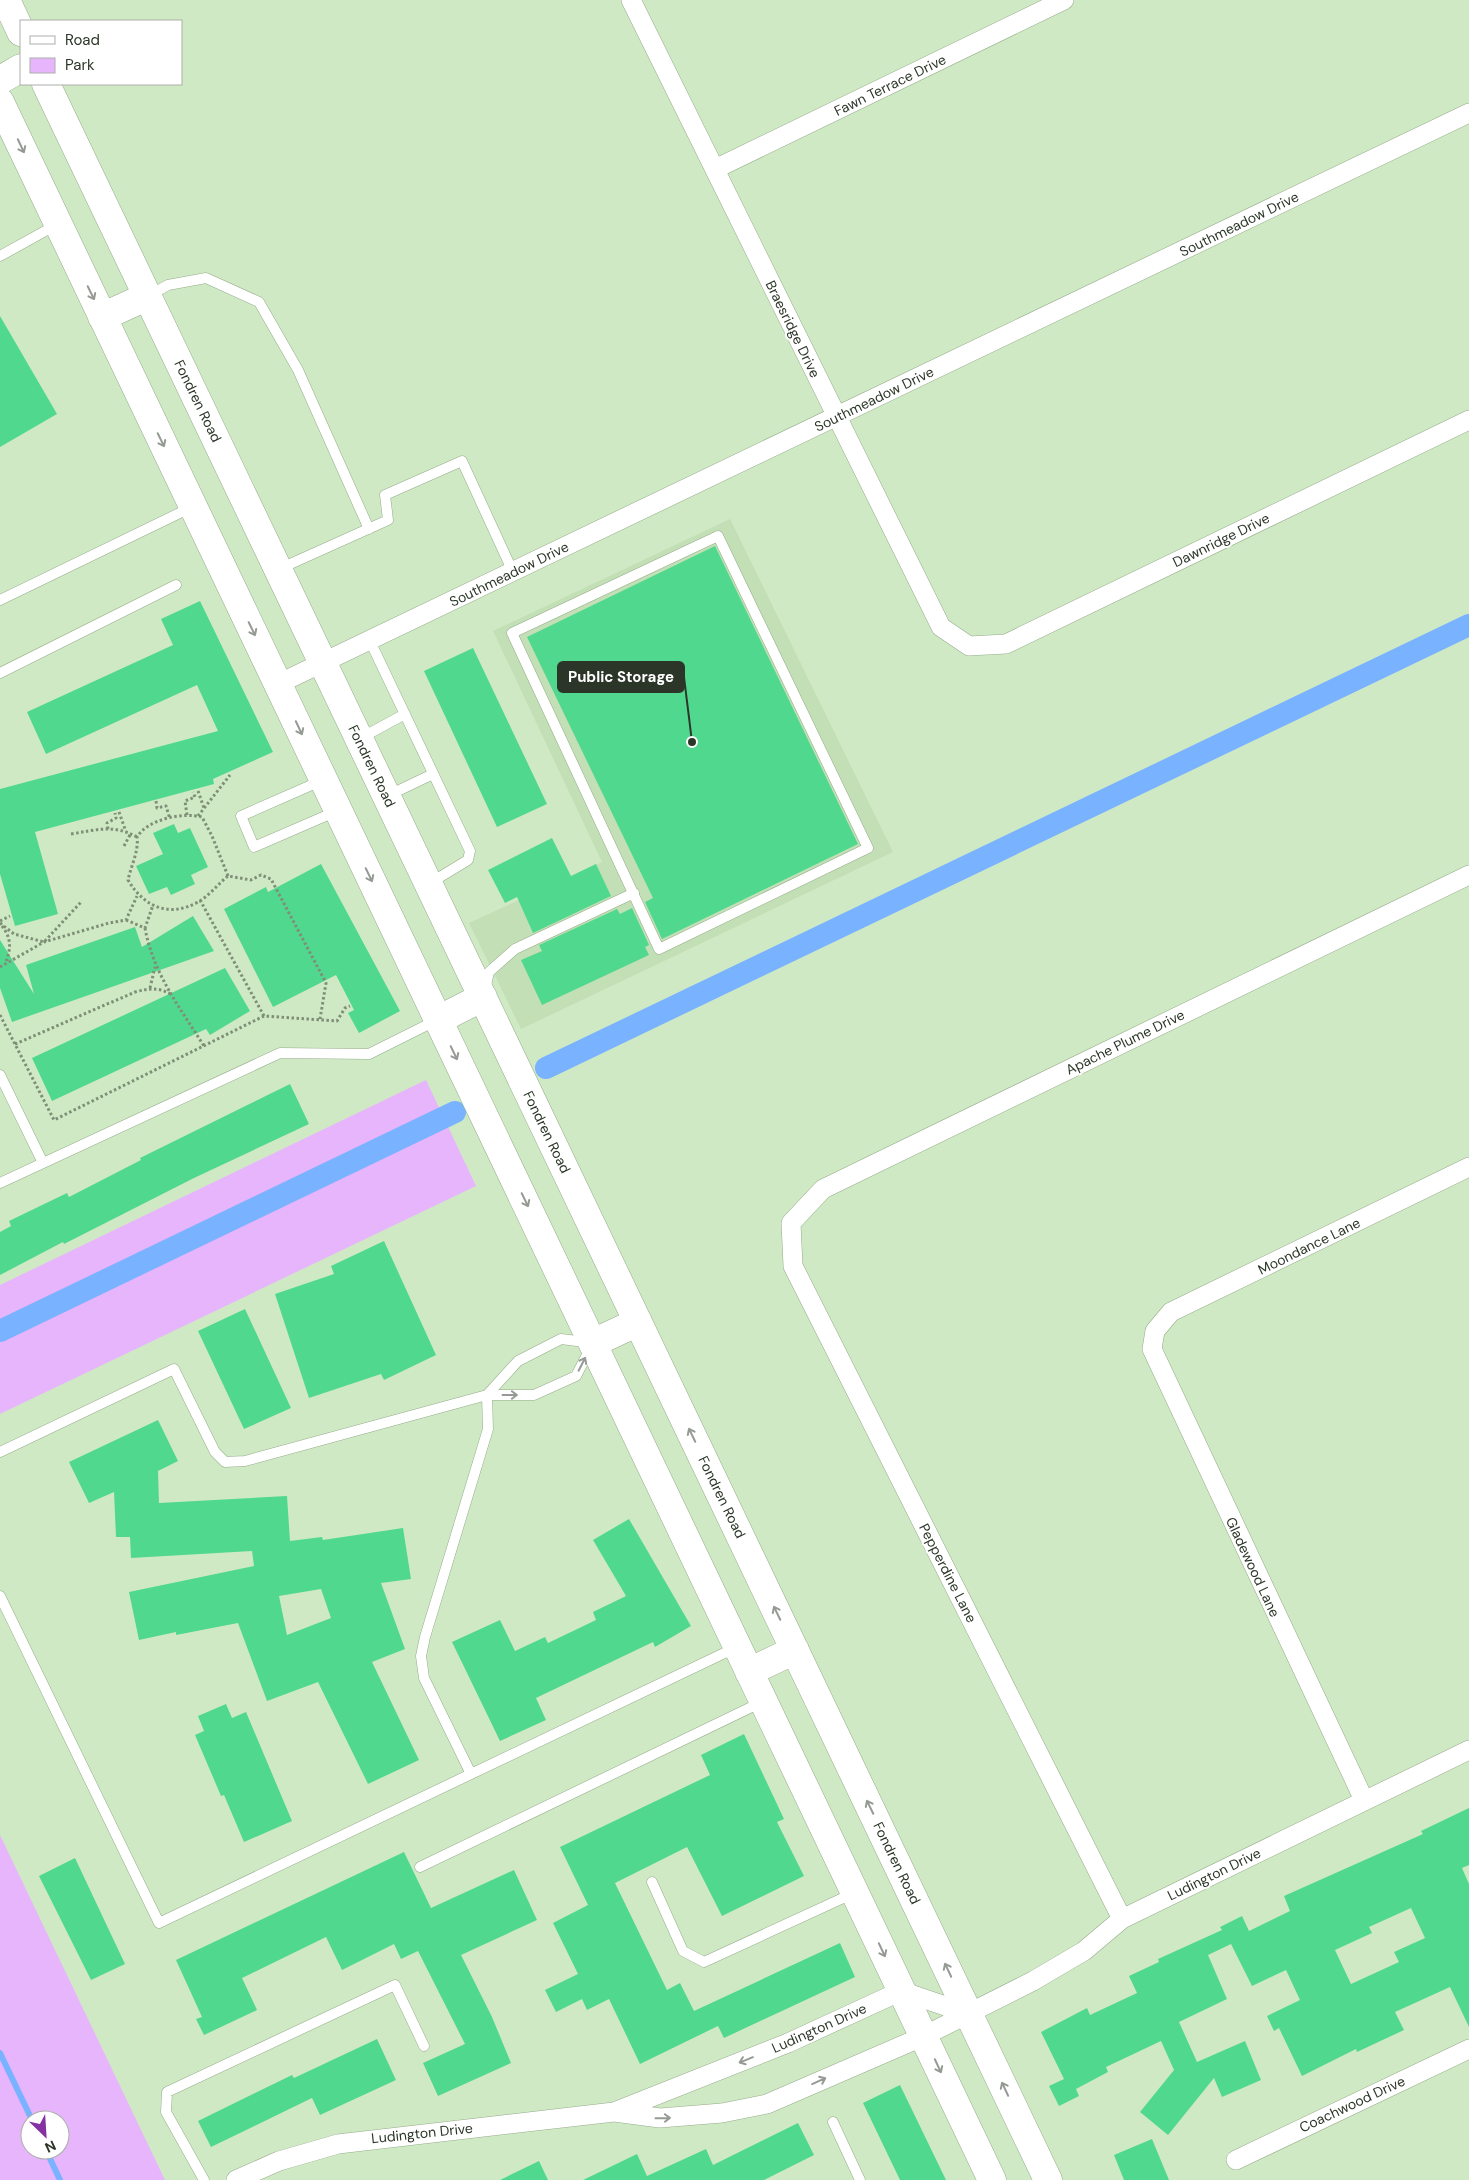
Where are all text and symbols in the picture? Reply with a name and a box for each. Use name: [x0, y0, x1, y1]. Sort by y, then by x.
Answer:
legend: [20, 20, 182, 85]
text: Road: [65, 30, 100, 50]
street label: Fawn Terrace Drive: [831, 50, 949, 120]
text: Park: [65, 55, 95, 75]
one-way arrow: [17, 138, 26, 153]
street label: Southmeadow Drive: [1176, 187, 1302, 261]
street label: Braesridge Drive: [762, 277, 824, 381]
one-way arrow: [87, 285, 96, 300]
street label: Fondren Road: [170, 357, 226, 445]
street label: Southmeadow Drive: [811, 362, 937, 436]
one-way arrow: [157, 432, 166, 447]
street label: Dawnridge Drive: [1170, 509, 1272, 571]
street label: Southmeadow Drive: [446, 537, 572, 611]
one-way arrow: [247, 621, 257, 636]
callout: Public Storage: [558, 662, 684, 692]
text: Public Storage: [568, 667, 674, 687]
one-way arrow: [295, 720, 304, 735]
street label: Fondren Road: [344, 722, 400, 810]
one-way arrow: [365, 867, 374, 882]
street label: Apache Plume Drive: [1063, 1005, 1187, 1079]
one-way arrow: [450, 1045, 459, 1060]
street label: Fondren Road: [519, 1088, 575, 1176]
one-way arrow: [520, 1192, 530, 1207]
street label: Moondance Lane: [1255, 1213, 1363, 1279]
one-way arrow: [577, 1357, 587, 1372]
one-way arrow: [502, 1390, 518, 1400]
one-way arrow: [687, 1428, 696, 1443]
street label: Fondren Road: [694, 1453, 750, 1541]
street label: Gladewood Lane: [1222, 1514, 1284, 1620]
street label: Pepperdine Lane: [915, 1520, 981, 1626]
one-way arrow: [772, 1606, 782, 1621]
one-way arrow: [865, 1800, 874, 1815]
street label: Fondren Road: [869, 1819, 925, 1907]
street label: Ludington Drive: [1164, 1844, 1264, 1904]
one-way arrow: [877, 1942, 887, 1957]
one-way arrow: [943, 1963, 952, 1978]
street label: Ludington Drive: [769, 1999, 869, 2057]
one-way arrow: [739, 2056, 754, 2066]
one-way arrow: [934, 2058, 943, 2073]
street label: Coachwood Drive: [1296, 2072, 1408, 2136]
one-way arrow: [811, 2076, 826, 2086]
one-way arrow: [1000, 2082, 1009, 2097]
north arrow: [20, 2110, 70, 2160]
one-way arrow: [654, 2113, 670, 2122]
street label: Ludington Drive: [370, 2119, 474, 2147]
text: N: [42, 2136, 59, 2157]

